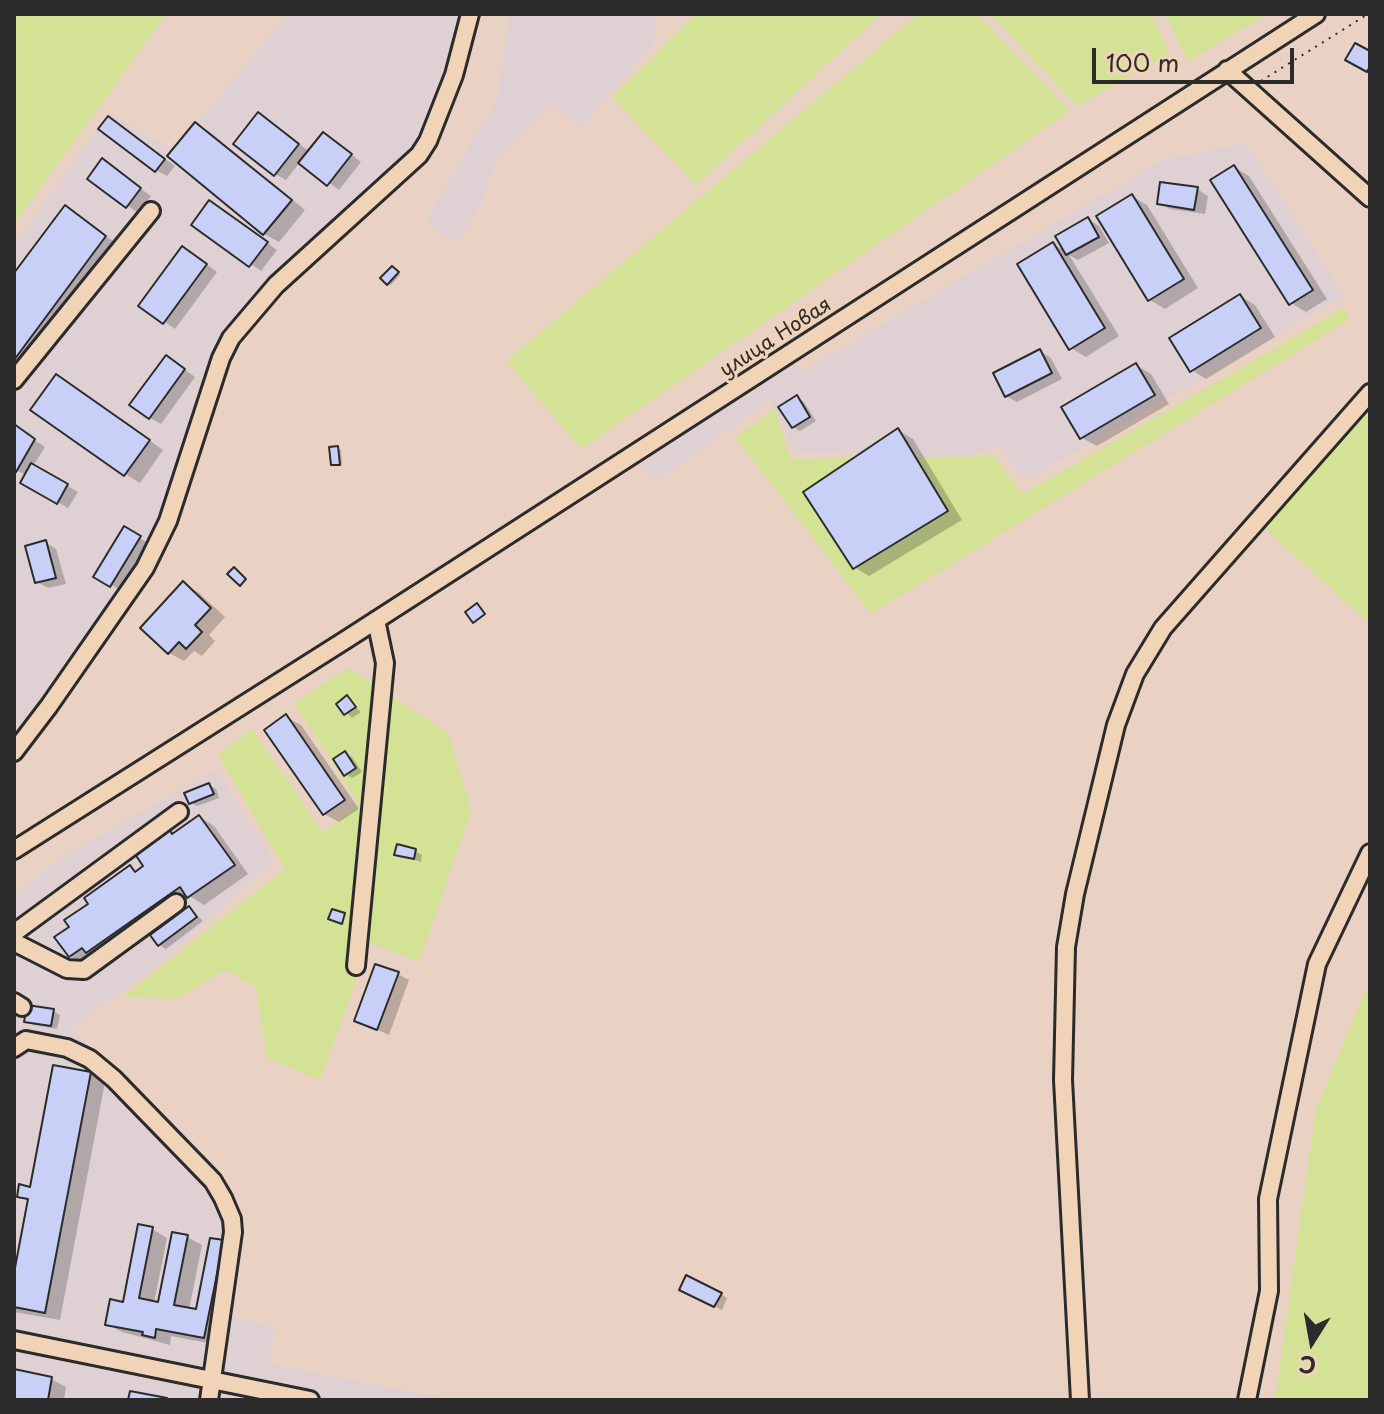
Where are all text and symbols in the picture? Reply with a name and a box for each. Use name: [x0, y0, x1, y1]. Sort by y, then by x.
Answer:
scale bar: [1096, 32, 1298, 82]
text: 100 m: [1106, 44, 1179, 80]
street label: улица Новая: [716, 293, 836, 383]
north arrow: [1272, 1302, 1352, 1382]
text: С: [1296, 1348, 1319, 1384]

